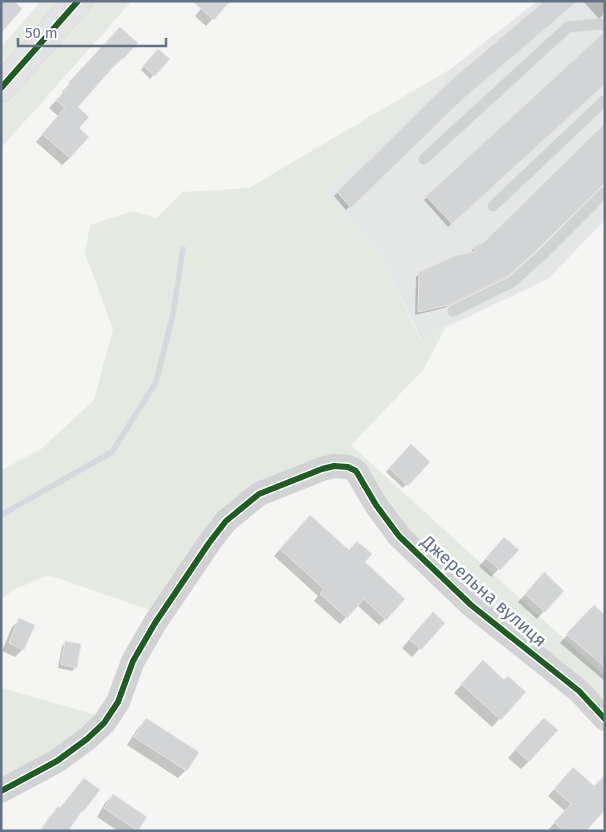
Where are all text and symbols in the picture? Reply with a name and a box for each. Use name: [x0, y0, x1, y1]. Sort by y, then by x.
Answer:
scale bar: [18, 15, 165, 47]
text: 50 m: [25, 24, 58, 42]
street label: Джерельна вулиця: [416, 530, 551, 651]

